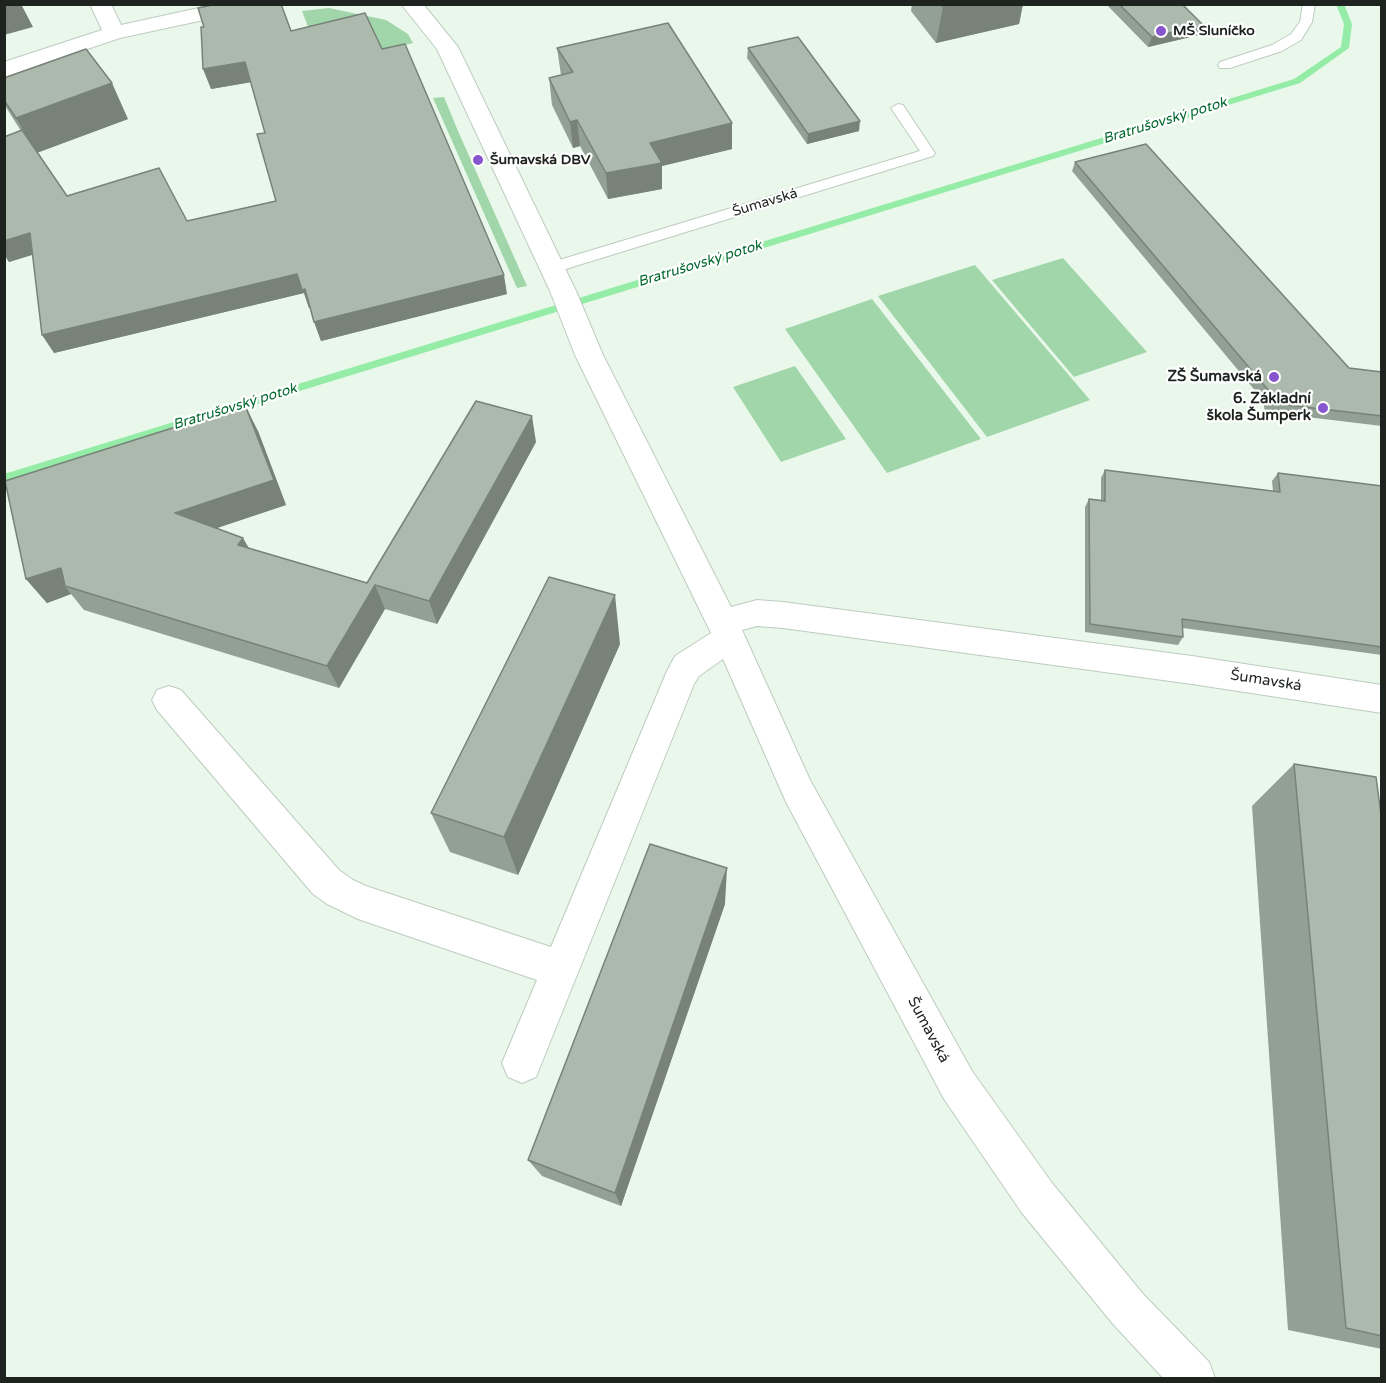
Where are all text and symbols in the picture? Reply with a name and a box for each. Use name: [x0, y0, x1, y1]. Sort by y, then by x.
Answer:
place label: MŠ Sluníčko: [1173, 23, 1255, 39]
marker: MŠ Sluníčko: [1154, 24, 1168, 38]
water label: Bratrušovský potok: [1101, 94, 1229, 148]
place label: Šumavská DBV: [490, 152, 591, 168]
marker: Šumavská DBV: [471, 153, 485, 167]
street label: Šumavská: [730, 185, 800, 221]
water label: Bratrušovský potok: [636, 237, 764, 291]
place label: ZŠ Šumavská: [1167, 368, 1262, 386]
marker: ZŠ Šumavská: [1267, 370, 1281, 384]
water label: Bratrušovský potok: [171, 380, 299, 434]
place label: 6. Základní škola Šumperk: [1207, 390, 1311, 425]
marker: 6. Základní škola Šumperk: [1316, 401, 1330, 415]
street label: Šumavská: [1229, 666, 1303, 696]
street label: Šumavská: [903, 994, 953, 1066]

